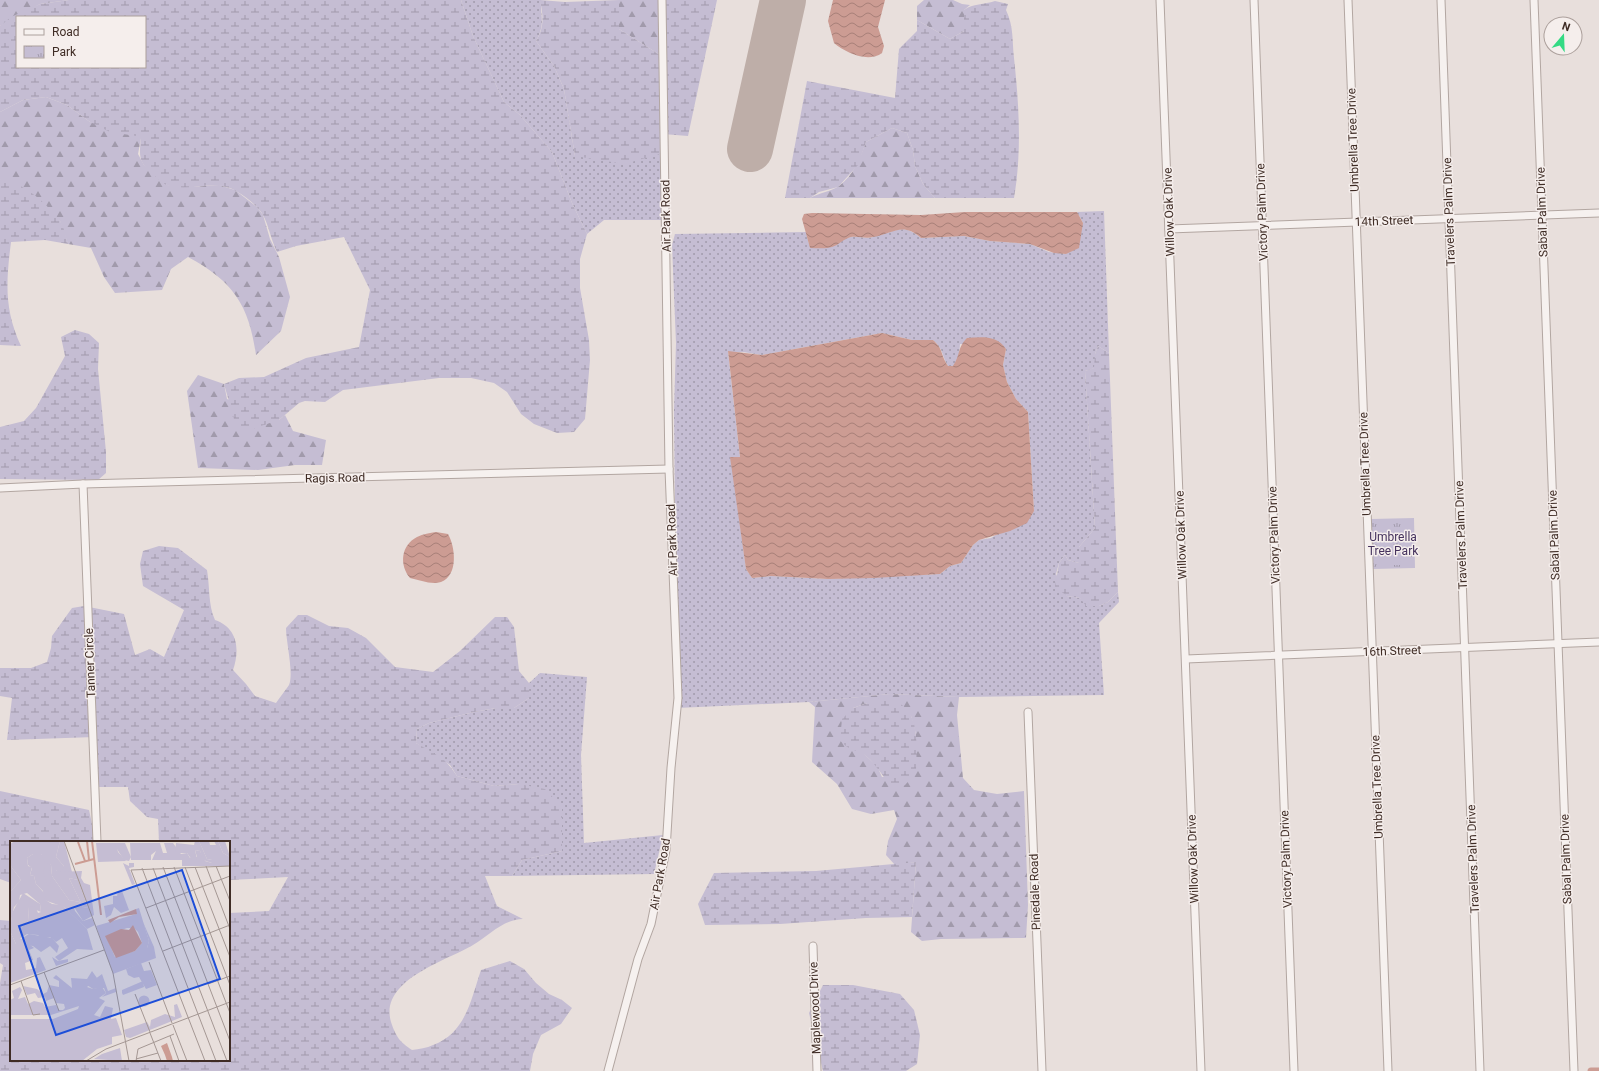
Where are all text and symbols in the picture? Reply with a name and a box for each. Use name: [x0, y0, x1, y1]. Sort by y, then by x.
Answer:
legend: [16, 16, 146, 68]
north arrow: [1543, 16, 1583, 56]
text: N: [1560, 20, 1572, 35]
text: Road: [52, 25, 80, 39]
text: Park: [52, 45, 77, 59]
street label: Umbrella Tree Drive: [1344, 88, 1362, 192]
street label: Travelers Palm Drive: [1440, 157, 1458, 267]
street label: Victory Palm Drive: [1253, 163, 1271, 261]
street label: Willow Oak Drive: [1160, 167, 1178, 257]
street label: Sabal Palm Drive: [1533, 167, 1551, 257]
street label: Air Park Road: [658, 180, 674, 252]
street label: 14th Street: [1354, 213, 1414, 229]
street label: Umbrella Tree Drive: [1356, 412, 1374, 516]
street label: Ragis Road: [305, 470, 365, 486]
street label: Travelers Palm Drive: [1452, 480, 1470, 590]
street label: Victory Palm Drive: [1265, 486, 1283, 584]
street label: Willow Oak Drive: [1172, 490, 1190, 580]
street label: Sabal Palm Drive: [1545, 490, 1563, 580]
street label: Air Park Road: [664, 504, 680, 576]
park label: Umbrella Tree Park: [1368, 530, 1419, 558]
street label: Tanner Circle: [82, 628, 98, 698]
street label: 16th Street: [1362, 643, 1422, 659]
street label: Umbrella Tree Drive: [1368, 735, 1386, 839]
street label: Travelers Palm Drive: [1464, 804, 1482, 914]
street label: Victory Palm Drive: [1277, 810, 1295, 908]
street label: Willow Oak Drive: [1184, 814, 1202, 904]
street label: Sabal Palm Drive: [1557, 814, 1575, 904]
street label: Air Park Road: [647, 837, 673, 911]
inset map: [10, 841, 230, 1061]
street label: Pinedale Road: [1027, 853, 1043, 931]
street label: Maplewood Drive: [806, 962, 824, 1054]

